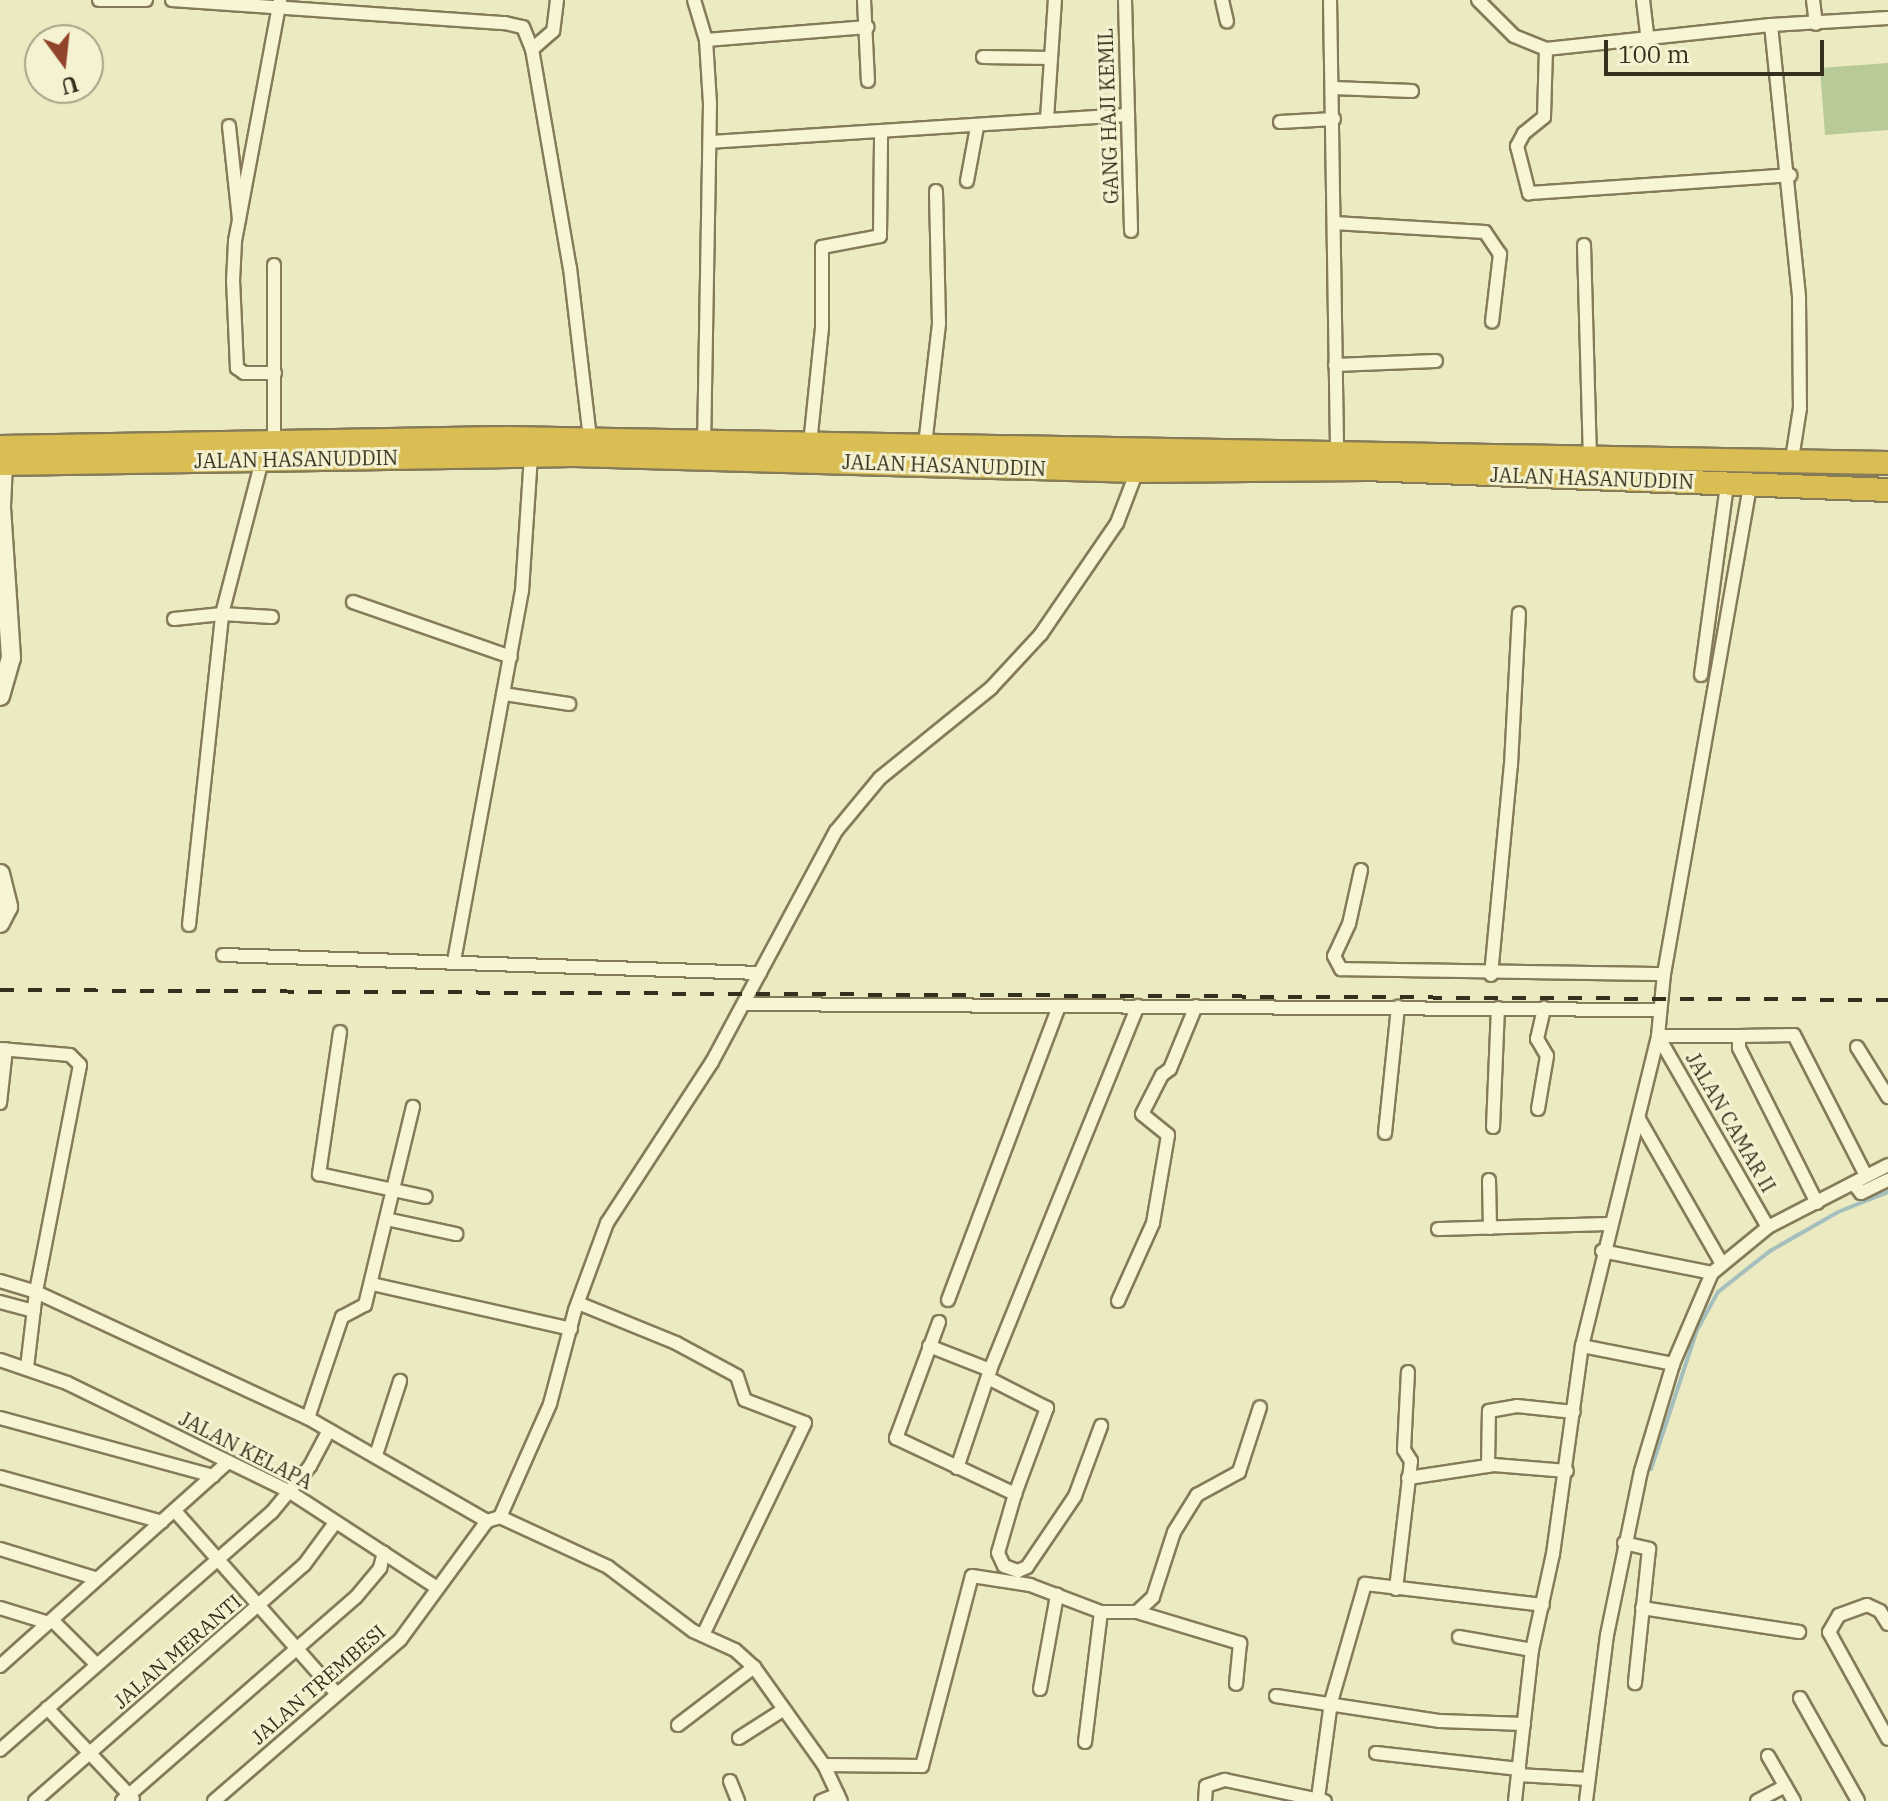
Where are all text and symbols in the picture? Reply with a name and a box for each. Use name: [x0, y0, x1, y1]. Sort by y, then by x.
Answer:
north arrow: [24, 24, 104, 104]
scale bar: [1608, 24, 1828, 74]
street label: GANG HAJI KEMIL: [1093, 28, 1123, 204]
text: 100 m: [1618, 38, 1690, 70]
text: U: [58, 70, 82, 102]
street label: JALAN HASANUDDIN: [194, 445, 398, 473]
street label: JALAN HASANUDDIN: [842, 449, 1046, 481]
street label: JALAN HASANUDDIN: [1490, 462, 1694, 494]
street label: JALAN CAMAR II: [1681, 1048, 1781, 1196]
street label: JALAN KELAPA: [175, 1406, 317, 1494]
street label: JALAN MERANTI: [108, 1589, 246, 1713]
street label: JALAN TREMBESI: [246, 1619, 390, 1749]

